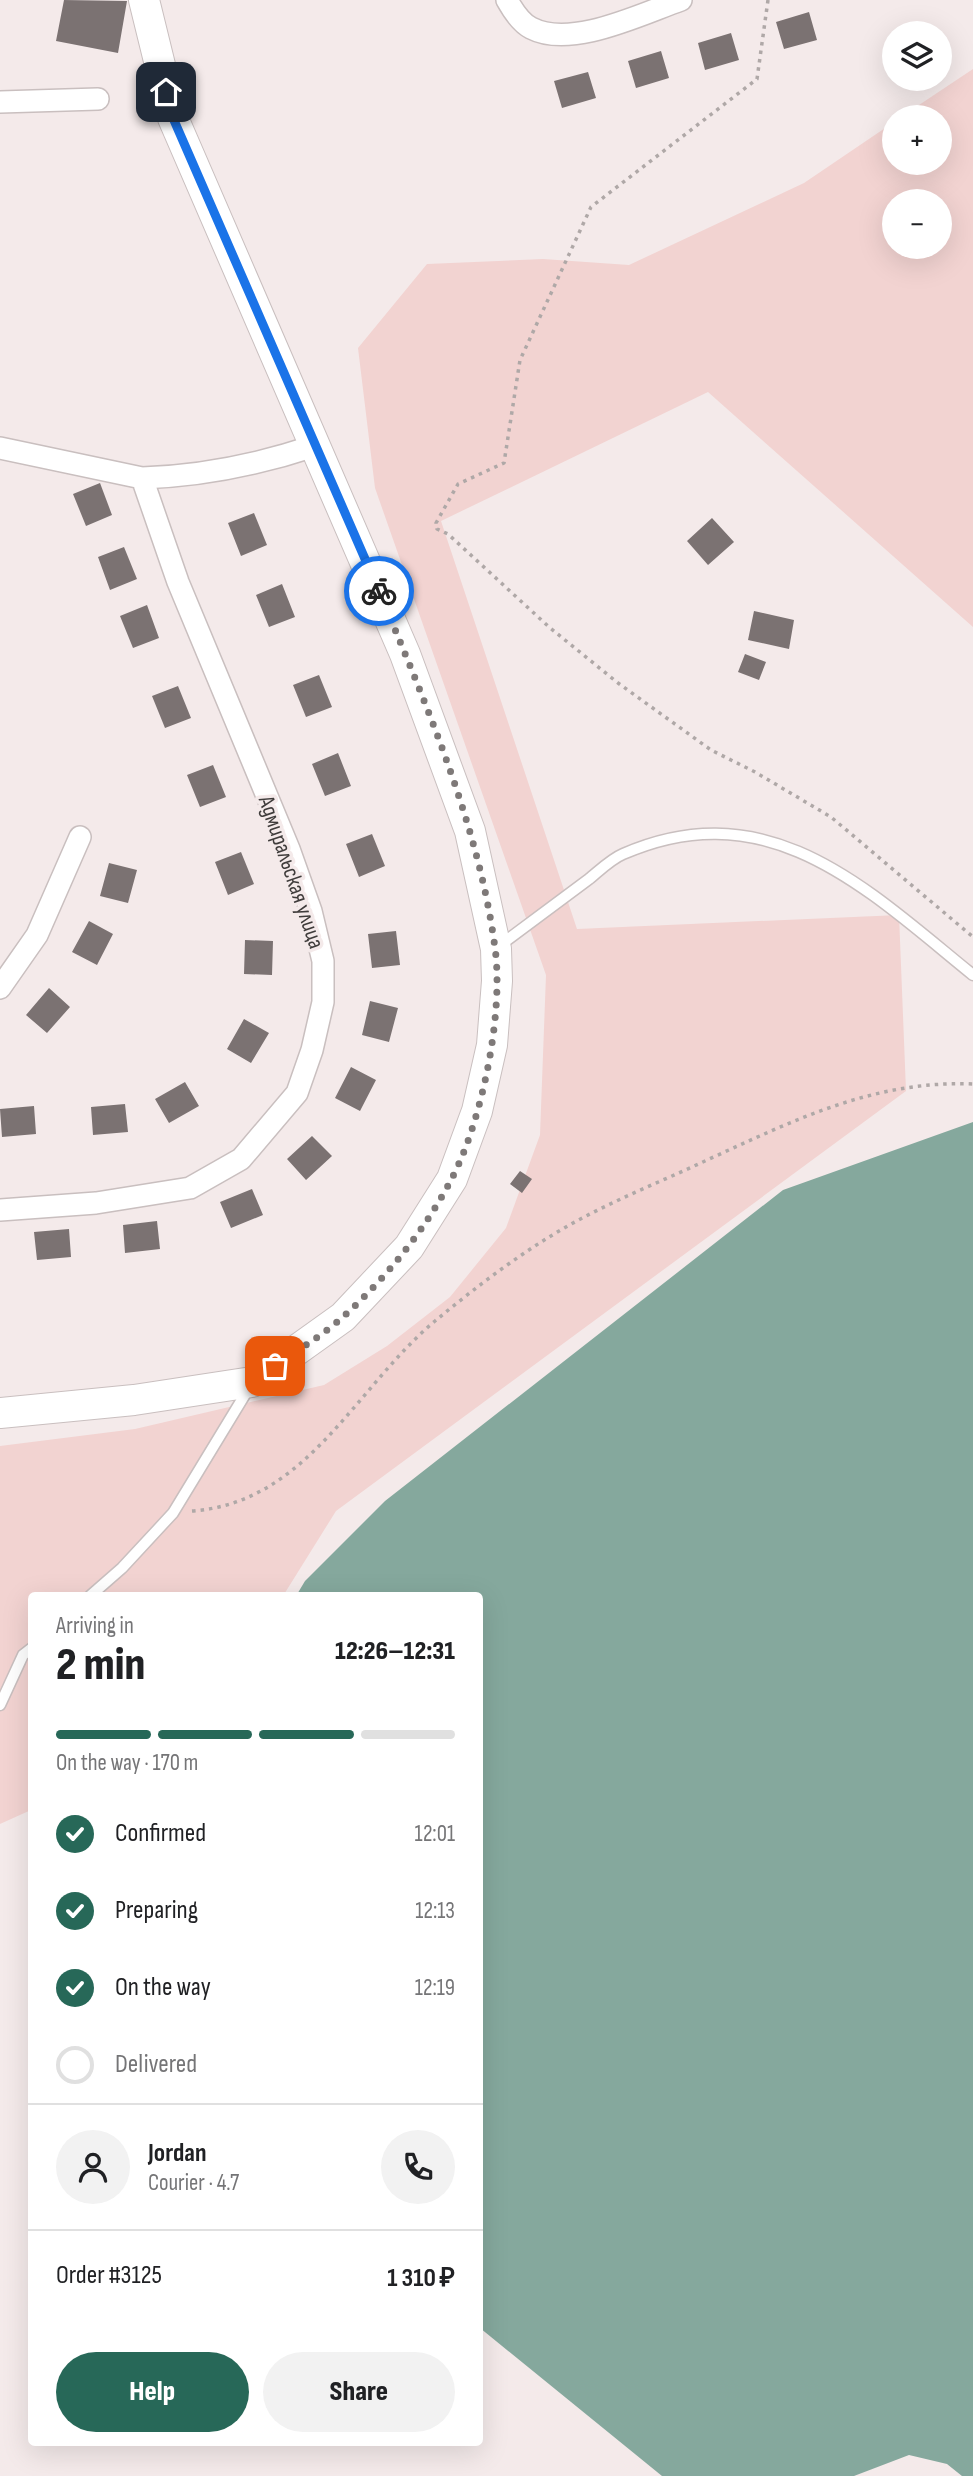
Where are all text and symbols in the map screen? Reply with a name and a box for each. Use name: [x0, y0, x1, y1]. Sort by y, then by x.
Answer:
map controls: [882, 21, 952, 259]
button: layers: [882, 21, 952, 91]
pin: [136, 62, 196, 122]
icon: home: [147, 73, 185, 111]
button: +: [882, 105, 952, 175]
button: −: [882, 189, 952, 259]
courier: [344, 556, 414, 626]
icon: bike: [360, 572, 398, 610]
street label: Адмиральская улица: [251, 791, 330, 952]
pin: [245, 1336, 305, 1396]
icon: bag: [256, 1347, 294, 1385]
text: Arriving in: [56, 1612, 134, 1640]
text: 12:26–12:31: [335, 1636, 455, 1667]
text: 2 min: [56, 1638, 145, 1693]
text: On the way · 170 m: [56, 1749, 198, 1777]
icon: check: [56, 1815, 94, 1853]
text: Confirmed: [115, 1818, 206, 1849]
text: 12:01: [415, 1820, 455, 1848]
icon: check: [56, 1892, 94, 1930]
text: Preparing: [115, 1895, 198, 1926]
text: 12:13: [415, 1897, 455, 1925]
icon: check: [56, 1969, 94, 2007]
text: On the way: [115, 1972, 211, 2003]
text: 12:19: [415, 1974, 455, 2002]
text: Delivered: [115, 2049, 197, 2080]
button: person: [56, 2130, 130, 2204]
button: phone: [381, 2130, 455, 2204]
text: Jordan: [148, 2138, 206, 2169]
text: Courier · 4.7: [148, 2169, 239, 2197]
text: Order #3125: [56, 2260, 162, 2291]
text: 1 310 ₽: [387, 2263, 455, 2294]
button: Help: [56, 2352, 249, 2432]
button: Share: [263, 2352, 455, 2432]

